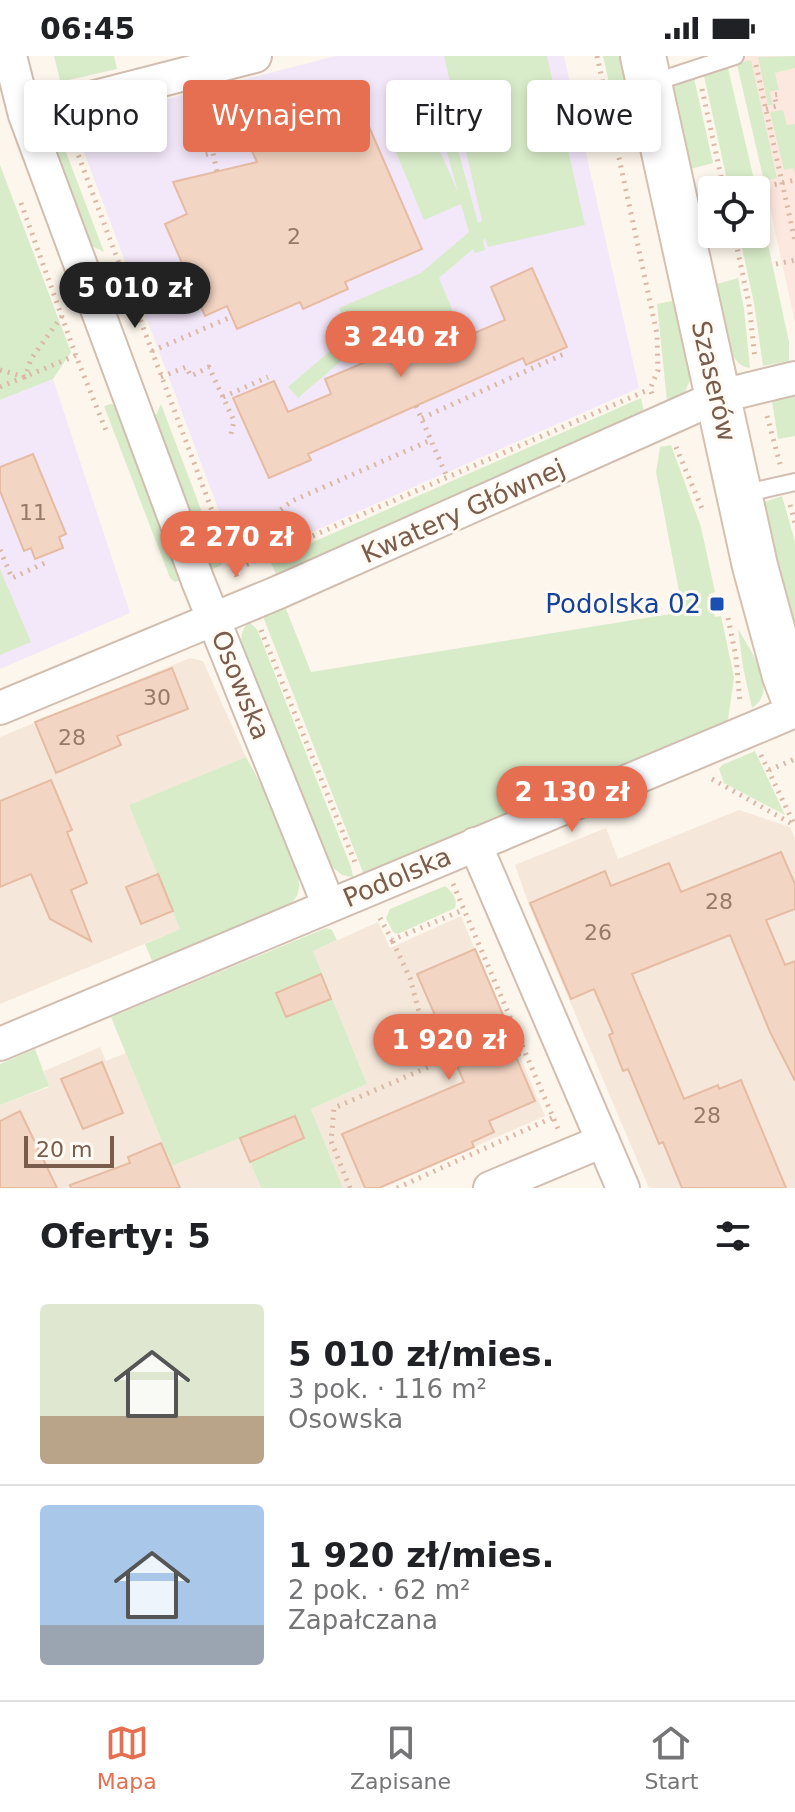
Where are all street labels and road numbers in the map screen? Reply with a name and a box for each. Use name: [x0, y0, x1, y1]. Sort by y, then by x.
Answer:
street label: Szaserów: [686, 318, 742, 444]
street label: Kwatery Głównej: [357, 453, 569, 569]
street label: Osowska: [206, 626, 276, 744]
street label: Podolska: [338, 841, 456, 913]

